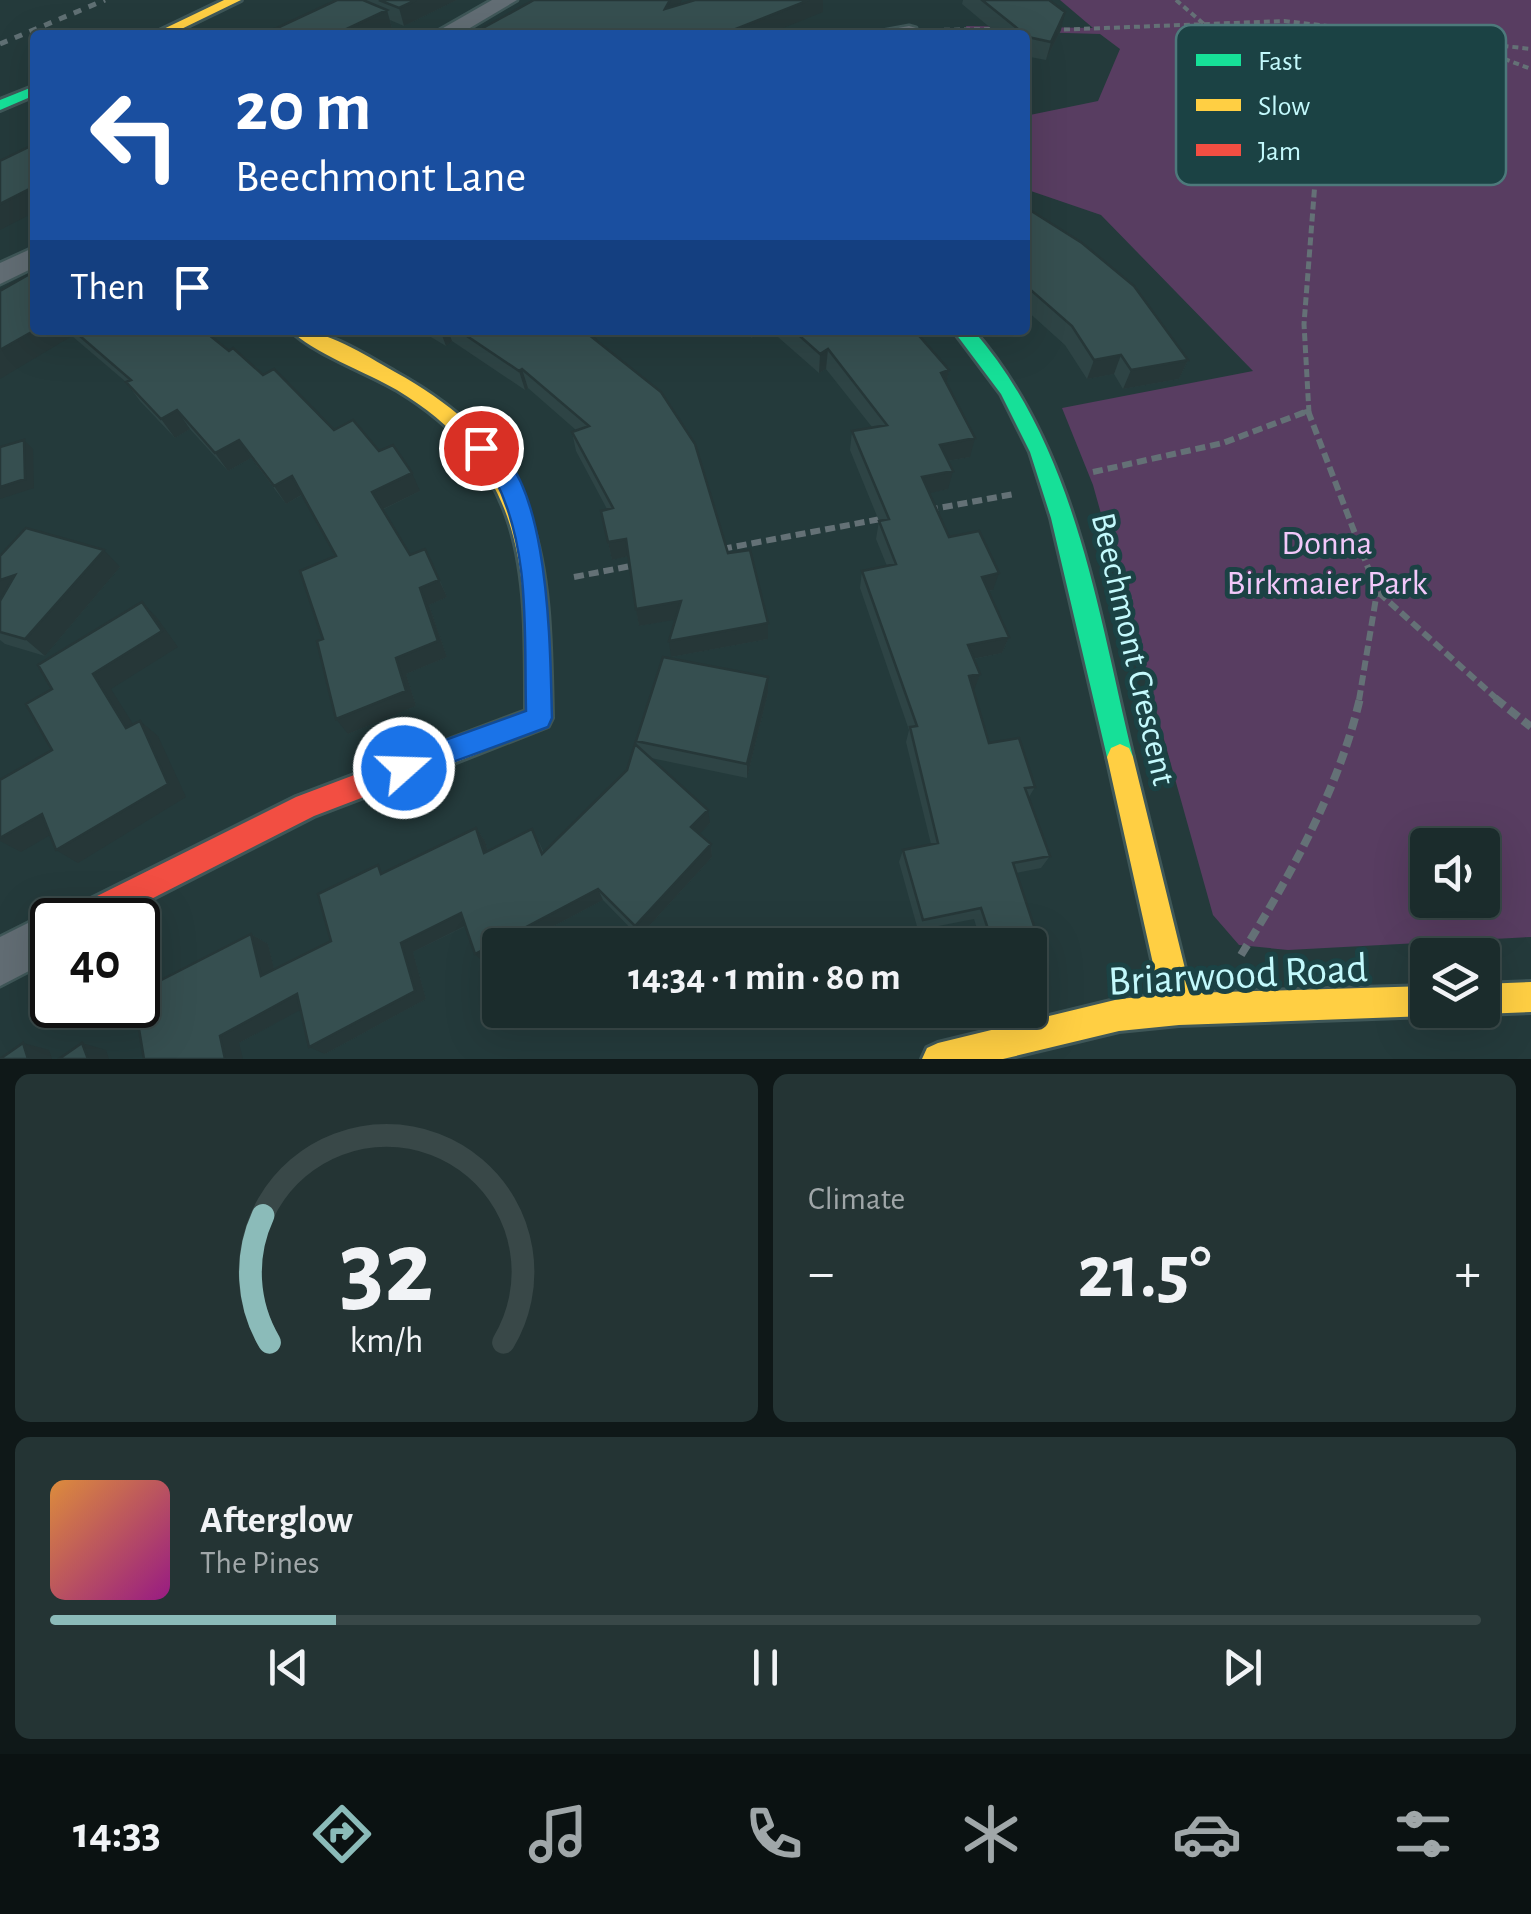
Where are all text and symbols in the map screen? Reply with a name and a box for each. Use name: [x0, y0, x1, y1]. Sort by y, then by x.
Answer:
legend: [1176, 25, 1506, 185]
text: Fast: [1258, 48, 1302, 76]
icon: left: [70, 70, 200, 200]
text: 20 m: [235, 73, 372, 143]
text: Slow: [1258, 93, 1310, 121]
text: Jam: [1258, 138, 1301, 166]
text: Beechmont Lane: [235, 155, 526, 200]
icon: arrive: [165, 260, 220, 315]
text: Then: [70, 269, 145, 307]
pin: [439, 406, 524, 491]
icon: arrive: [454, 421, 509, 476]
street label: Beechmont Crescent: [1085, 509, 1181, 789]
park label: Donna Birkmaier Park: [1227, 526, 1427, 601]
position arrow: [352, 716, 456, 820]
map controls: [1410, 828, 1500, 1028]
button: sound: [1410, 828, 1500, 918]
speed limit sign: 40: [30, 898, 160, 1028]
button: layers: [1410, 938, 1500, 1028]
street label: Briarwood Road: [1107, 947, 1369, 1003]
text: 14:34 · 1 min · 80 m: [628, 959, 901, 997]
text: Climate: [808, 1183, 905, 1215]
text: 32: [340, 1217, 433, 1321]
text: 21.5°: [1078, 1236, 1211, 1311]
text: −: [808, 1246, 834, 1301]
text: +: [1455, 1246, 1481, 1301]
text: km/h: [350, 1323, 423, 1359]
text: Afterglow: [200, 1502, 353, 1540]
text: The Pines: [200, 1547, 320, 1579]
icon: previous: [261, 1640, 316, 1695]
icon: pause: [738, 1640, 793, 1695]
icon: next: [1215, 1640, 1270, 1695]
icon: directions: [307, 1799, 377, 1869]
icon: music: [523, 1799, 593, 1869]
icon: phone: [739, 1799, 809, 1869]
icon: climate: [956, 1799, 1026, 1869]
icon: car: [1172, 1799, 1242, 1869]
icon: filters: [1388, 1799, 1458, 1869]
text: 14:33: [73, 1811, 161, 1856]

